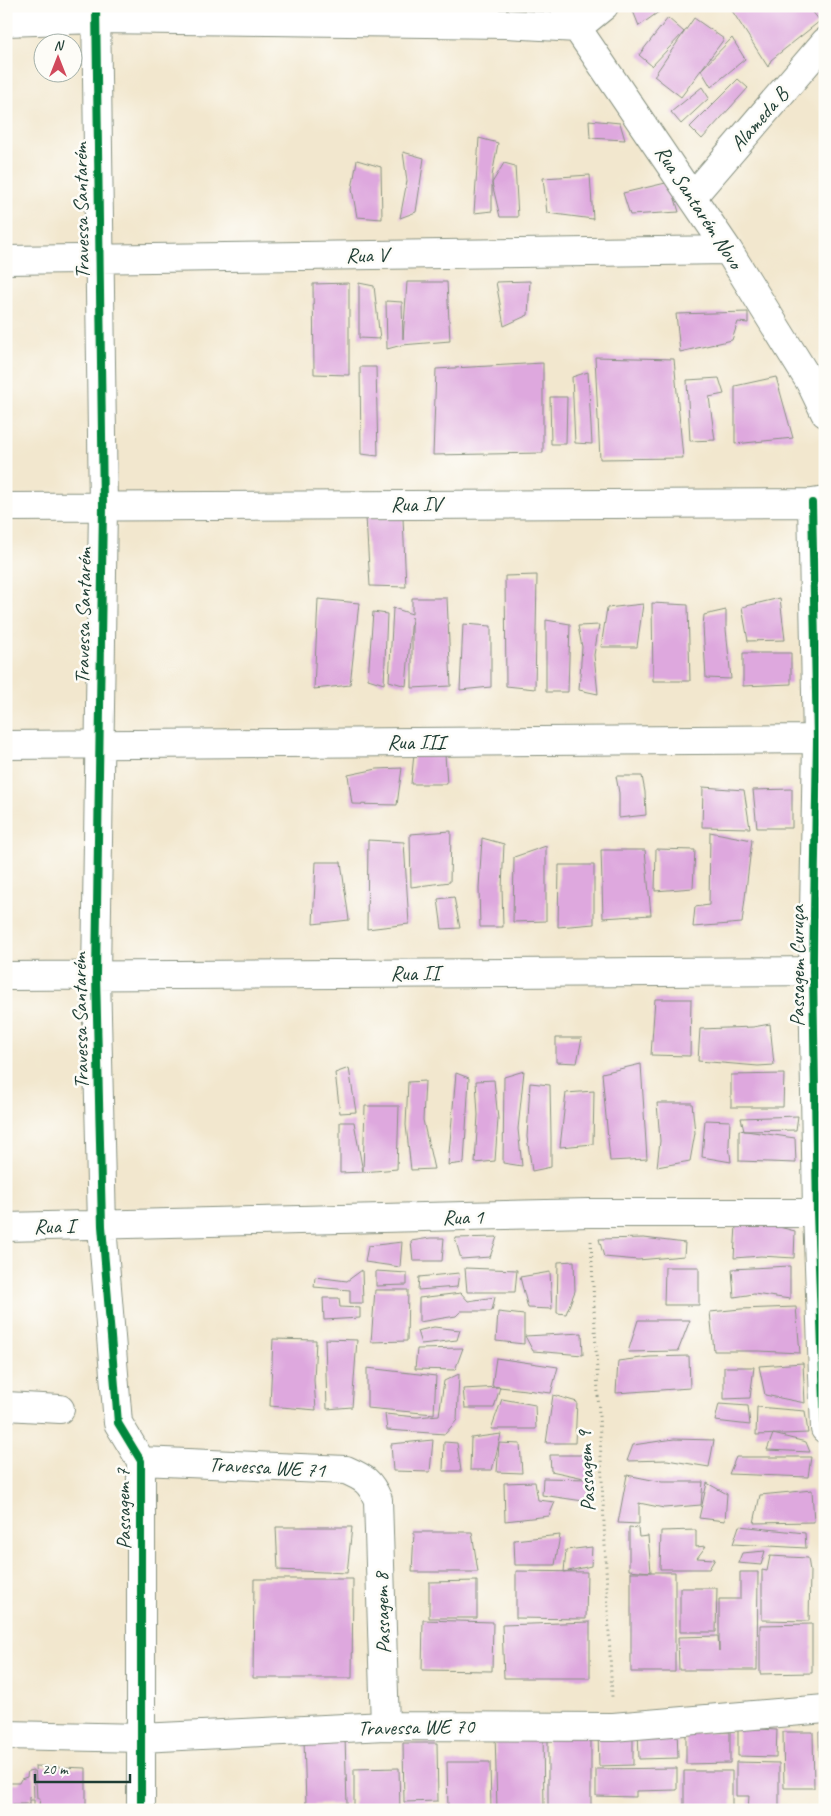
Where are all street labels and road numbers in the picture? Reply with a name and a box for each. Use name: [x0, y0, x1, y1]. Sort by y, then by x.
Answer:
street label: Alameda B: [724, 80, 795, 156]
street label: Travessa Santarém: [67, 140, 95, 279]
street label: Rua Santarém Novo: [649, 140, 750, 276]
street label: Rua V: [346, 242, 393, 268]
street label: Rua IV: [391, 491, 446, 517]
street label: Travessa Santarém: [69, 545, 97, 684]
street label: Rua III: [387, 729, 449, 755]
street label: Passagem Curuça: [784, 903, 810, 1027]
street label: Travessa Santarém: [66, 950, 94, 1089]
street label: Rua II: [390, 960, 444, 986]
street label: Rua 1: [442, 1204, 485, 1230]
street label: Rua I: [34, 1213, 79, 1239]
street label: Passagem 9: [571, 1428, 601, 1512]
street label: Travessa WE 71: [208, 1451, 327, 1483]
street label: Passagem 7: [109, 1467, 137, 1550]
street label: Passagem 8: [367, 1569, 396, 1654]
street label: Travessa WE 70: [357, 1713, 476, 1741]

